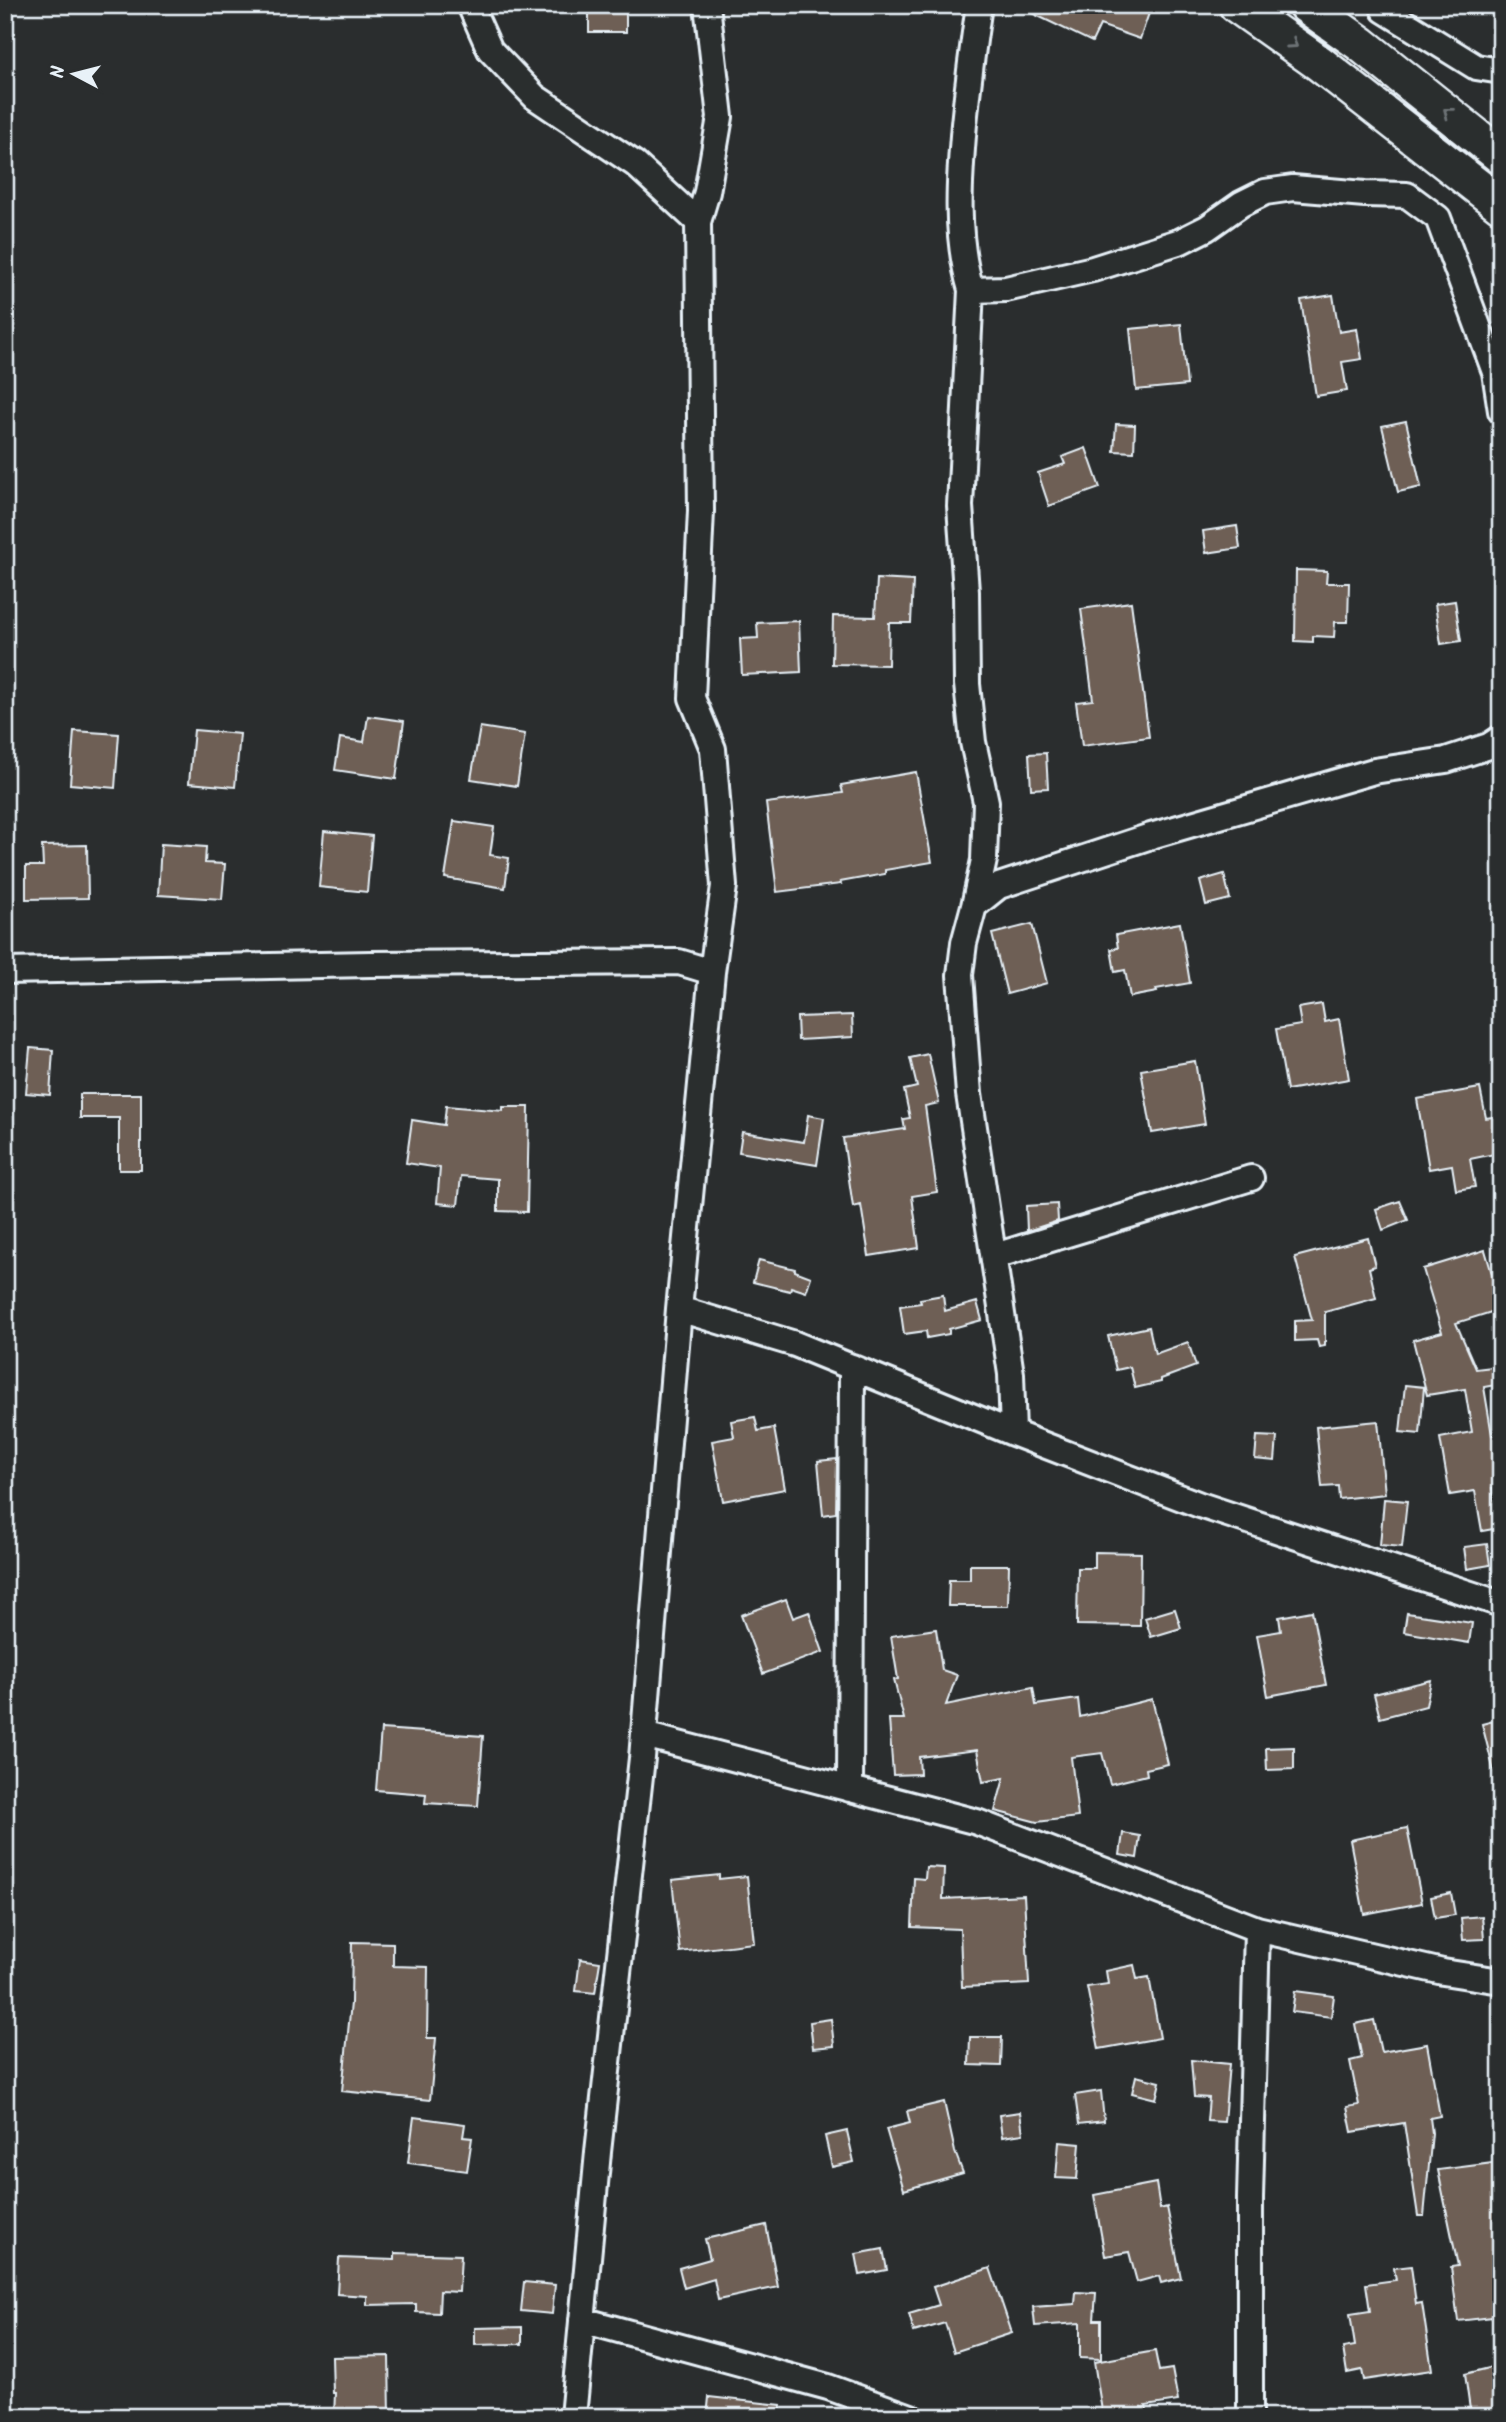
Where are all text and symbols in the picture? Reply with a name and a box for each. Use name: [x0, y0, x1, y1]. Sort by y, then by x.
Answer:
one-way arrow: [1285, 36, 1298, 49]
north arrow: [38, 38, 108, 108]
text: N: [43, 64, 75, 80]
one-way arrow: [1444, 107, 1456, 120]

